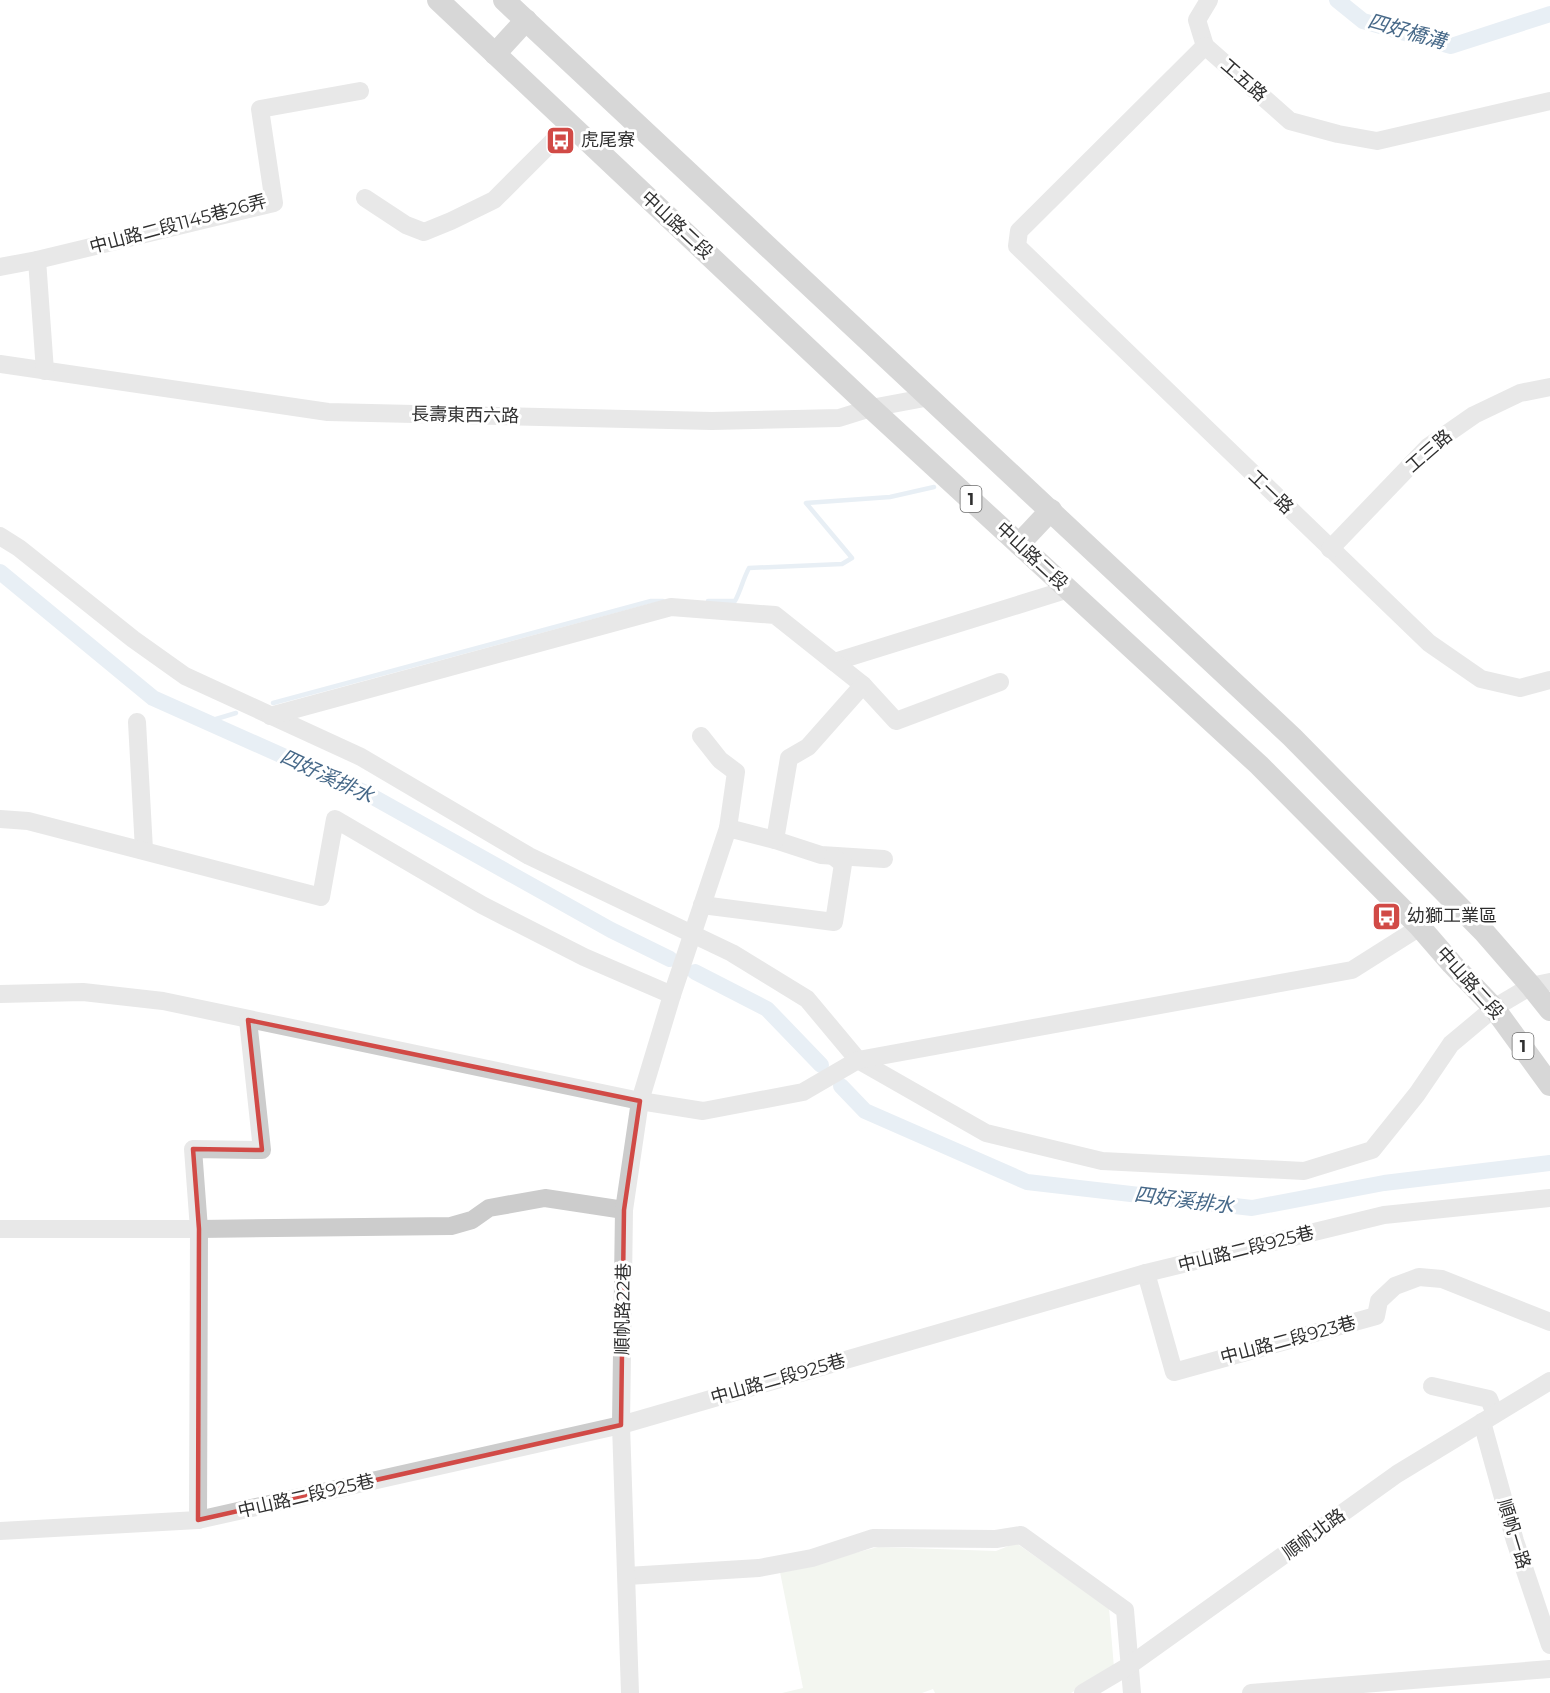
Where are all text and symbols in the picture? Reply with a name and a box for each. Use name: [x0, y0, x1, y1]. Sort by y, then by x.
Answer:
water label: 四好橋溝: [1365, 8, 1452, 54]
street label: 工五路: [1216, 54, 1272, 106]
bus stop icon: 虎尾寮: [544, 124, 576, 156]
place label: 虎尾寮: [581, 129, 635, 151]
street label: 中山路二段: [637, 186, 717, 264]
street label: 中山路二段1145巷26弄: [87, 190, 269, 258]
street label: 長壽東西六路: [411, 403, 519, 427]
street label: 工三路: [1401, 425, 1457, 477]
street label: 工一路: [1244, 465, 1298, 519]
road number: 1: [960, 486, 982, 512]
street label: 中山路二段: [992, 517, 1072, 595]
water label: 四好溪排水: [277, 744, 378, 808]
bus stop icon: 幼獅工業區: [1370, 900, 1402, 932]
place label: 幼獅工業區: [1407, 905, 1497, 927]
street label: 中山路二段: [1432, 942, 1508, 1024]
road number: 1: [1512, 1033, 1534, 1059]
water label: 四好溪排水: [1133, 1182, 1236, 1218]
street label: 中山路二段925巷: [1176, 1221, 1316, 1277]
street label: 順帆路22巷: [611, 1263, 635, 1355]
street label: 中山路二段923巷: [1218, 1311, 1358, 1369]
street label: 中山路二段925巷: [708, 1349, 848, 1409]
street label: 中山路二段925巷: [236, 1470, 376, 1522]
street label: 順帆一路: [1493, 1496, 1535, 1572]
street label: 順帆北路: [1278, 1504, 1350, 1564]

